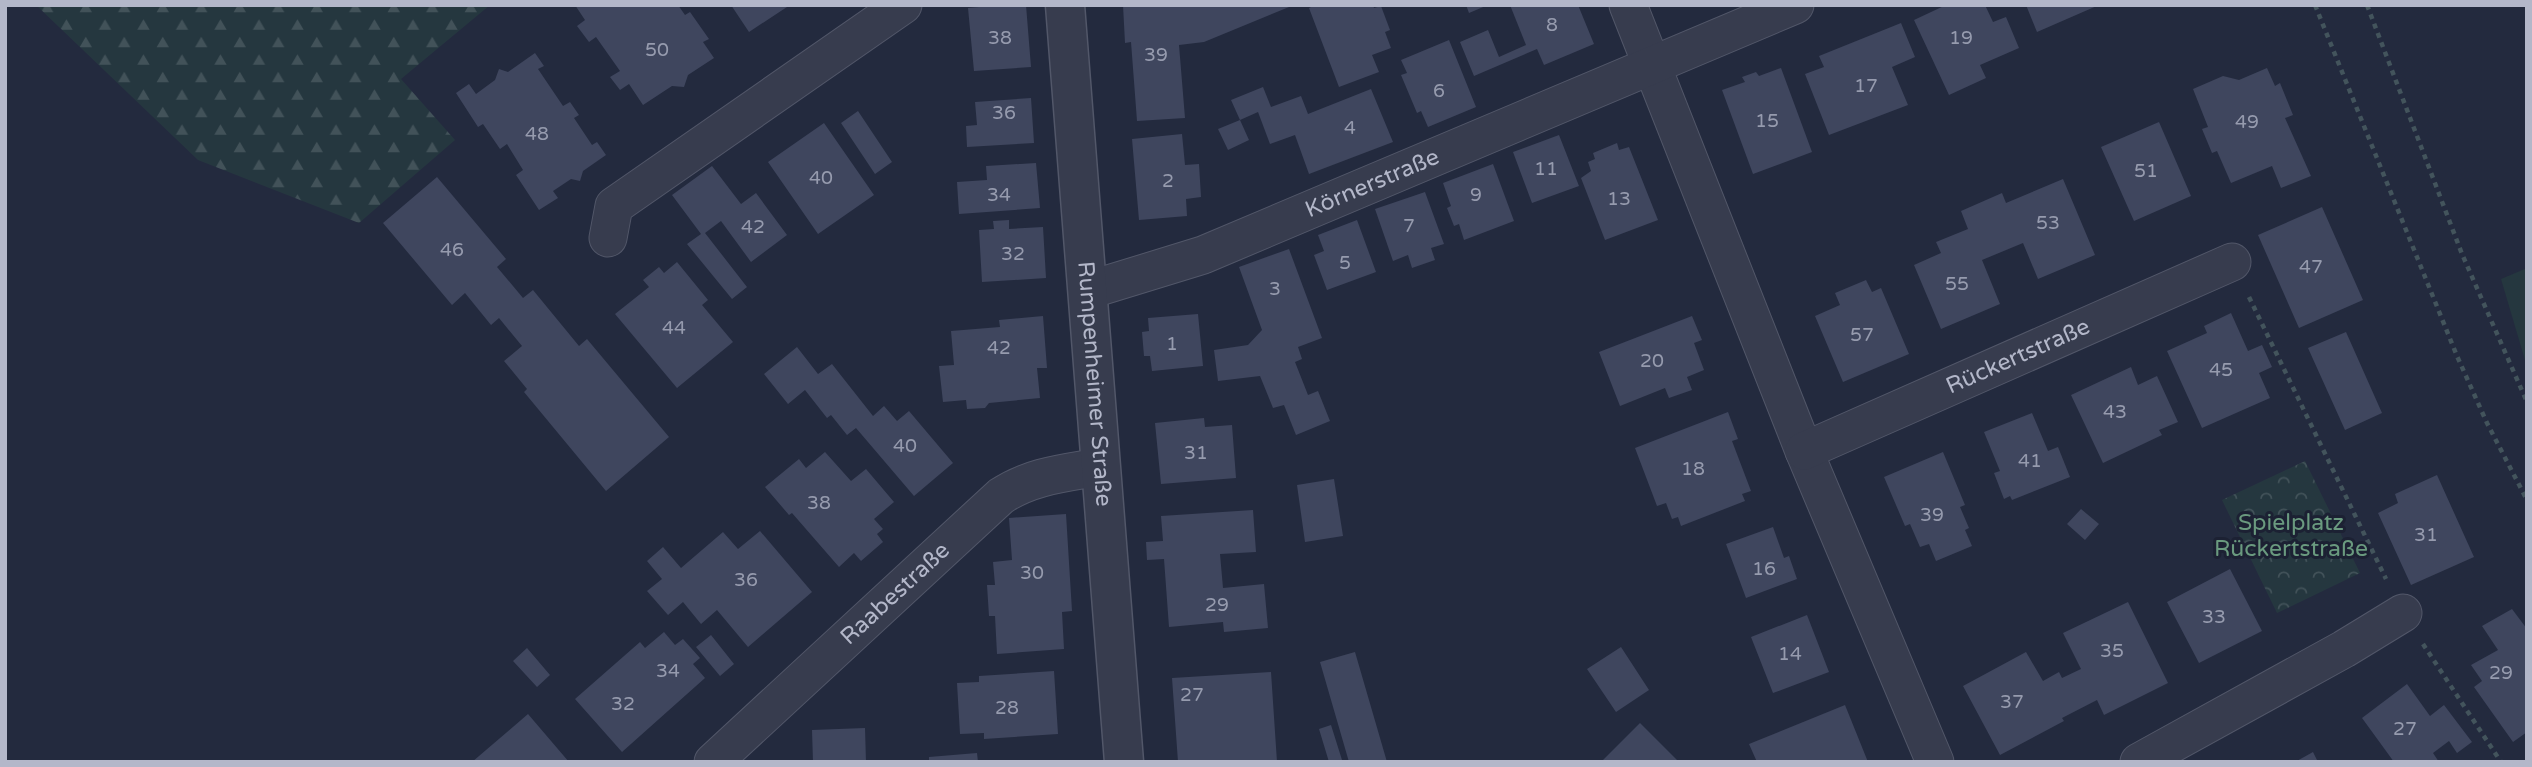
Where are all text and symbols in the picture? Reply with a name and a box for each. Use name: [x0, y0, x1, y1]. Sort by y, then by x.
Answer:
house number: 8: [1546, 14, 1558, 36]
house number: 38: [988, 27, 1012, 49]
house number: 19: [1949, 27, 1973, 49]
house number: 50: [645, 39, 669, 61]
house number: 39: [1144, 44, 1168, 66]
house number: 17: [1854, 75, 1878, 97]
house number: 6: [1433, 80, 1445, 102]
house number: 36: [992, 102, 1016, 124]
house number: 15: [1755, 110, 1779, 132]
house number: 49: [2235, 111, 2259, 133]
house number: 4: [1344, 117, 1356, 139]
house number: 48: [525, 123, 549, 145]
street label: Körnerstraße: [1301, 143, 1443, 224]
house number: 11: [1534, 158, 1558, 180]
house number: 51: [2134, 160, 2158, 182]
house number: 40: [809, 167, 833, 189]
house number: 2: [1162, 170, 1174, 192]
house number: 34: [987, 184, 1011, 206]
house number: 9: [1470, 184, 1482, 206]
house number: 13: [1607, 188, 1631, 210]
house number: 53: [2036, 212, 2060, 234]
house number: 7: [1403, 215, 1415, 237]
house number: 42: [741, 216, 765, 238]
house number: 46: [440, 239, 464, 261]
house number: 32: [1001, 243, 1025, 265]
house number: 5: [1339, 252, 1351, 274]
house number: 47: [2299, 256, 2323, 278]
street label: Rumpenheimer Straße: [1071, 260, 1118, 508]
house number: 55: [1945, 273, 1969, 295]
house number: 3: [1269, 278, 1281, 300]
street label: Rückertstraße: [1942, 313, 2094, 400]
house number: 44: [662, 317, 686, 339]
house number: 57: [1850, 324, 1874, 346]
house number: 1: [1166, 333, 1178, 355]
house number: 42: [987, 337, 1011, 359]
house number: 20: [1640, 350, 1664, 372]
house number: 45: [2209, 359, 2233, 381]
house number: 43: [2103, 401, 2127, 423]
house number: 40: [893, 435, 917, 457]
house number: 31: [1184, 442, 1208, 464]
house number: 41: [2018, 450, 2042, 472]
house number: 18: [1681, 458, 1705, 480]
house number: 38: [807, 492, 831, 514]
house number: 39: [1920, 504, 1944, 526]
park label: Spielplatz Rückertstraße: [2214, 509, 2368, 563]
house number: 31: [2414, 524, 2438, 546]
street label: Raabestraße: [835, 537, 955, 651]
house number: 16: [1752, 558, 1776, 580]
house number: 30: [1020, 562, 1044, 584]
house number: 36: [734, 569, 758, 591]
house number: 29: [1205, 594, 1229, 616]
house number: 33: [2202, 606, 2226, 628]
house number: 35: [2100, 640, 2124, 662]
house number: 14: [1778, 643, 1802, 665]
house number: 34: [656, 660, 680, 682]
house number: 29: [2489, 662, 2513, 684]
house number: 27: [1180, 684, 1204, 706]
house number: 37: [2000, 691, 2024, 713]
house number: 32: [611, 693, 635, 715]
house number: 28: [995, 697, 1019, 719]
house number: 27: [2393, 718, 2417, 740]

